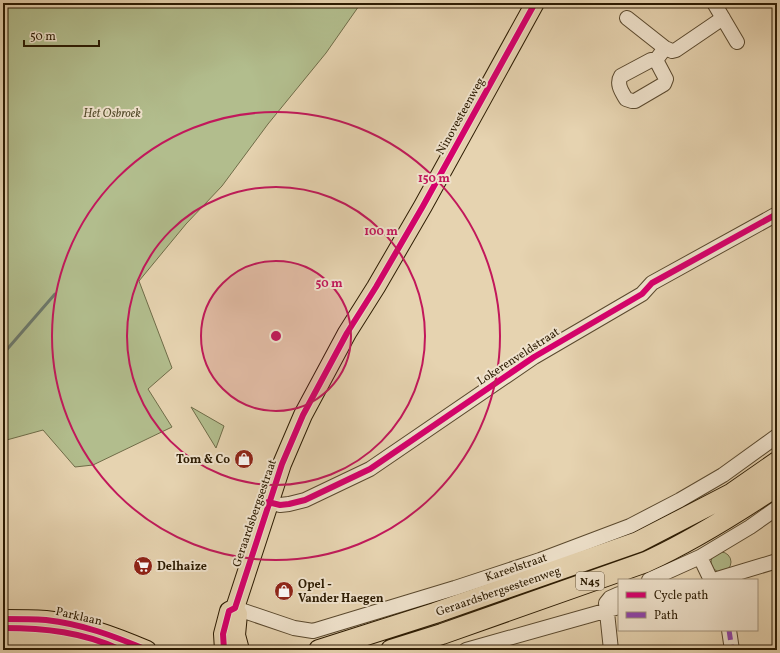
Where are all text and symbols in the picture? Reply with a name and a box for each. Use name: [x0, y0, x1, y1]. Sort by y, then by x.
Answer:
scale bar: [24, 22, 99, 48]
text: 50 m: [30, 29, 56, 45]
street label: Ninovesteenweg: [433, 75, 489, 158]
park label: Het Osbroek: [83, 106, 141, 122]
text: 150 m: [418, 171, 450, 187]
text: 100 m: [364, 224, 398, 240]
text: 50 m: [315, 276, 343, 292]
street label: Lokerenveldstraat: [474, 324, 563, 389]
centre of rings: [269, 329, 283, 343]
shop icon: Tom & Co: [233, 448, 255, 470]
place label: Tom & Co: [176, 452, 230, 468]
street label: Geraardsbergsestraat: [229, 457, 281, 569]
street label: Kareelstraat: [483, 550, 549, 586]
supermarket icon: Delhaize: [132, 555, 154, 577]
place label: Delhaize: [157, 559, 207, 575]
street label: Geraardsbergsesteenweg: [434, 563, 563, 621]
road number: N45: [576, 572, 604, 590]
place label: Opel - Vander Haegen: [298, 577, 384, 607]
legend: [618, 579, 758, 631]
shop icon: Opel - Vander Haegen: [273, 580, 295, 602]
text: Cycle path: [654, 588, 709, 604]
street label: Parklaan: [54, 604, 104, 630]
text: Path: [654, 608, 678, 624]

